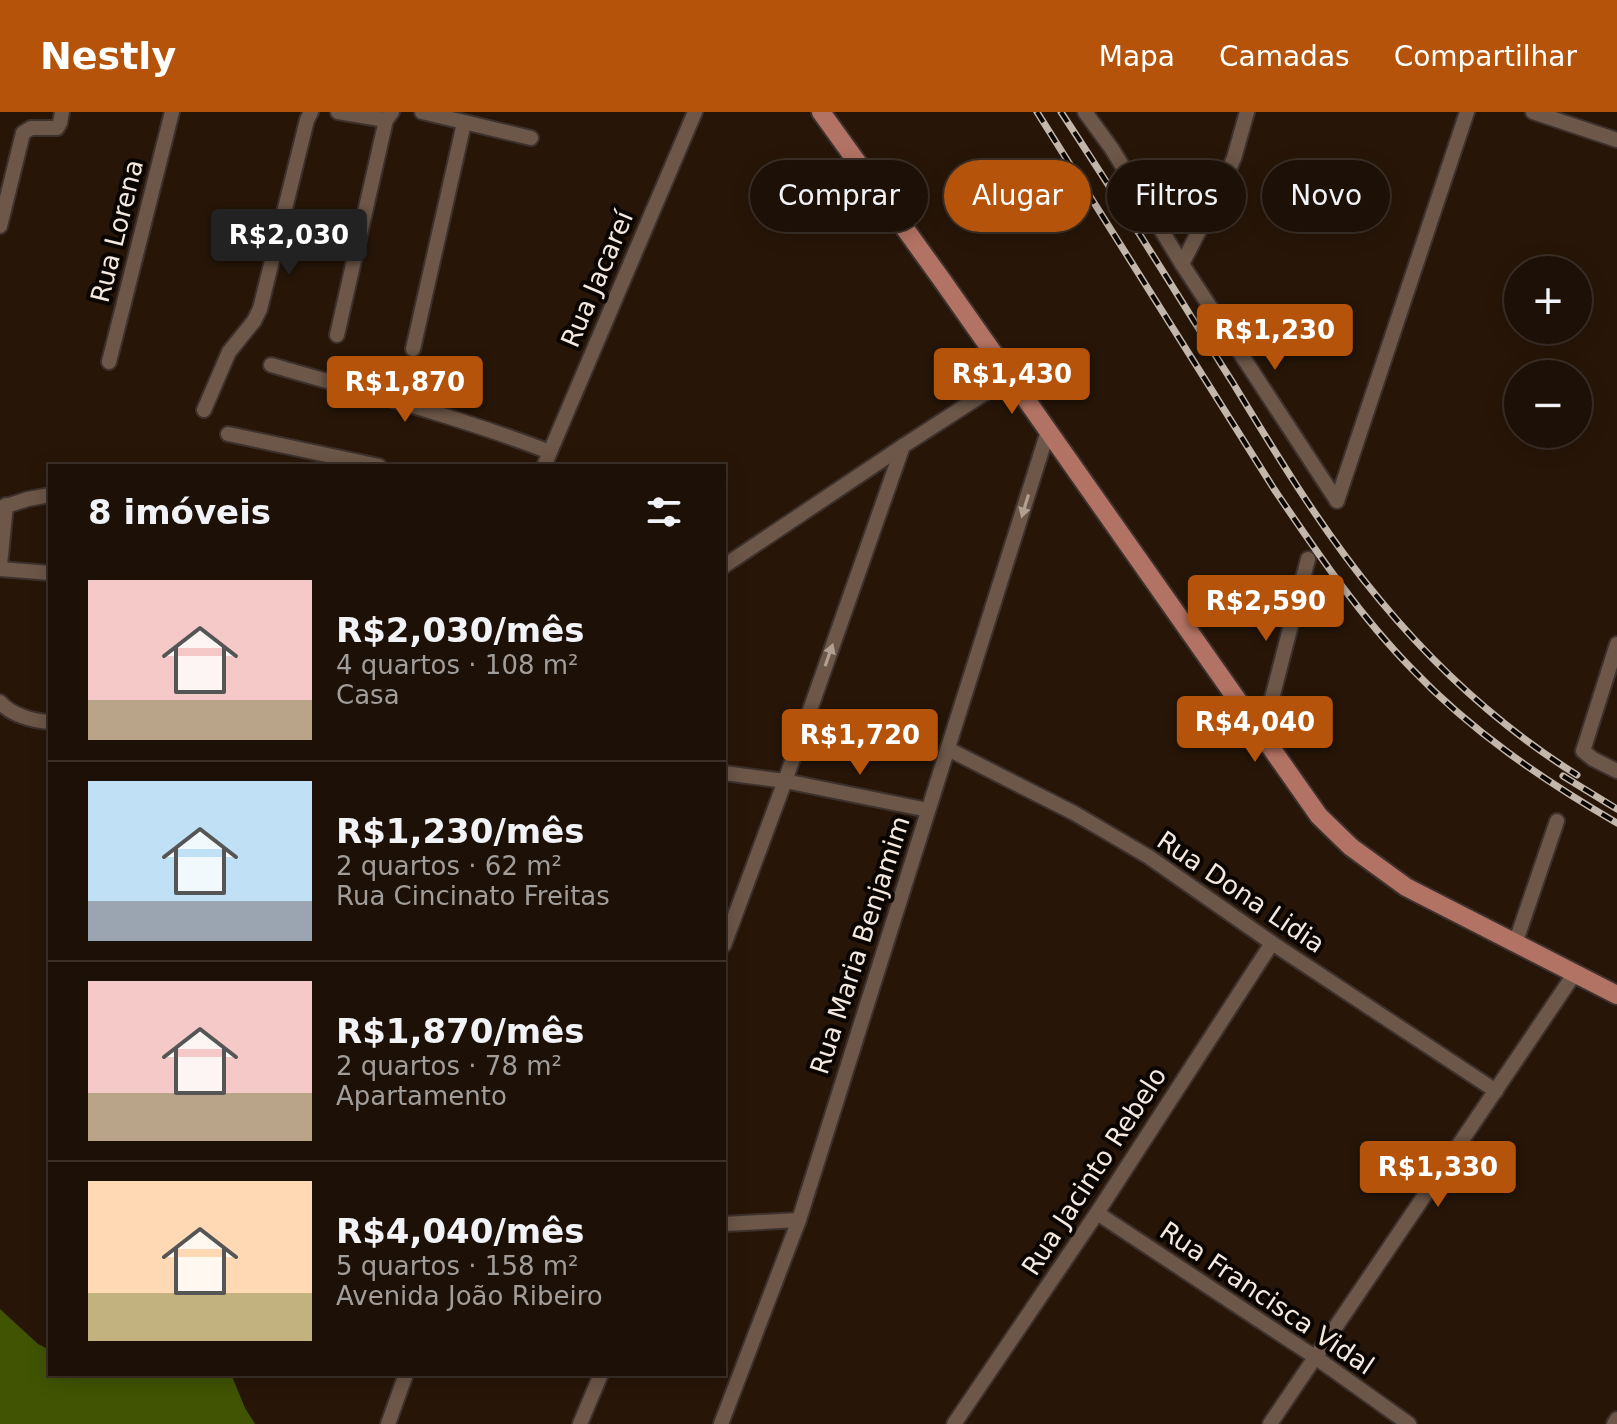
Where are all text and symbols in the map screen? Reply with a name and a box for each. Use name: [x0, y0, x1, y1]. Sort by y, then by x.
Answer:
text: Nestly: [40, 34, 176, 78]
text: Mapa: [1099, 40, 1175, 73]
text: Camadas: [1219, 40, 1350, 73]
text: Compartilhar: [1394, 40, 1577, 73]
street label: Rua Lorena: [85, 157, 149, 305]
chip: Comprar: [750, 160, 928, 232]
chip: Alugar: [944, 160, 1091, 232]
chip: Filtros: [1107, 160, 1246, 232]
chip: Novo: [1262, 160, 1390, 232]
street label: Rua Jacareí: [555, 206, 639, 351]
pin: R$2,030: [215, 209, 363, 277]
text: R$2,030: [229, 220, 349, 250]
map controls: [1504, 256, 1592, 448]
button: +: [1504, 256, 1592, 344]
pin: R$1,230: [1201, 304, 1349, 372]
text: R$1,230: [1215, 315, 1335, 345]
pin: R$1,430: [938, 348, 1086, 416]
pin: R$1,870: [331, 356, 479, 424]
text: R$1,430: [952, 359, 1072, 389]
button: −: [1504, 360, 1592, 448]
text: R$1,870: [345, 367, 465, 397]
icon: filters: [642, 490, 686, 534]
text: 8 imóveis: [88, 492, 271, 532]
one-way arrow: [1018, 494, 1030, 518]
pin: R$2,590: [1192, 575, 1340, 643]
text: R$2,590: [1206, 586, 1326, 616]
text: R$2,030/mês: [336, 610, 585, 650]
icon: home: [152, 612, 248, 708]
one-way arrow: [824, 642, 836, 666]
text: 4 quartos · 108 m²: [336, 650, 579, 680]
text: Casa: [336, 680, 400, 710]
pin: R$4,040: [1181, 696, 1329, 764]
text: R$4,040: [1195, 707, 1315, 737]
pin: R$1,720: [786, 709, 934, 777]
text: R$1,720: [800, 720, 920, 750]
text: R$1,230/mês: [336, 811, 585, 851]
street label: Rua Maria Benjamim: [804, 812, 916, 1078]
icon: home: [152, 813, 248, 909]
street label: Rua Dona Lidia: [1152, 825, 1330, 959]
text: 2 quartos · 62 m²: [336, 851, 562, 881]
text: Rua Cincinato Freitas: [336, 881, 610, 911]
text: R$1,870/mês: [336, 1011, 585, 1051]
icon: home: [152, 1013, 248, 1109]
text: 2 quartos · 78 m²: [336, 1051, 562, 1081]
street label: Rua Jacinto Rebelo: [1016, 1061, 1172, 1281]
text: Apartamento: [336, 1081, 507, 1111]
pin: R$1,330: [1364, 1141, 1512, 1209]
text: R$1,330: [1378, 1152, 1498, 1182]
text: R$4,040/mês: [336, 1211, 585, 1251]
icon: home: [152, 1213, 248, 1309]
street label: Rua Francisca Vidal: [1154, 1215, 1380, 1381]
text: 5 quartos · 158 m²: [336, 1251, 579, 1281]
text: Avenida João Ribeiro: [336, 1281, 603, 1311]

